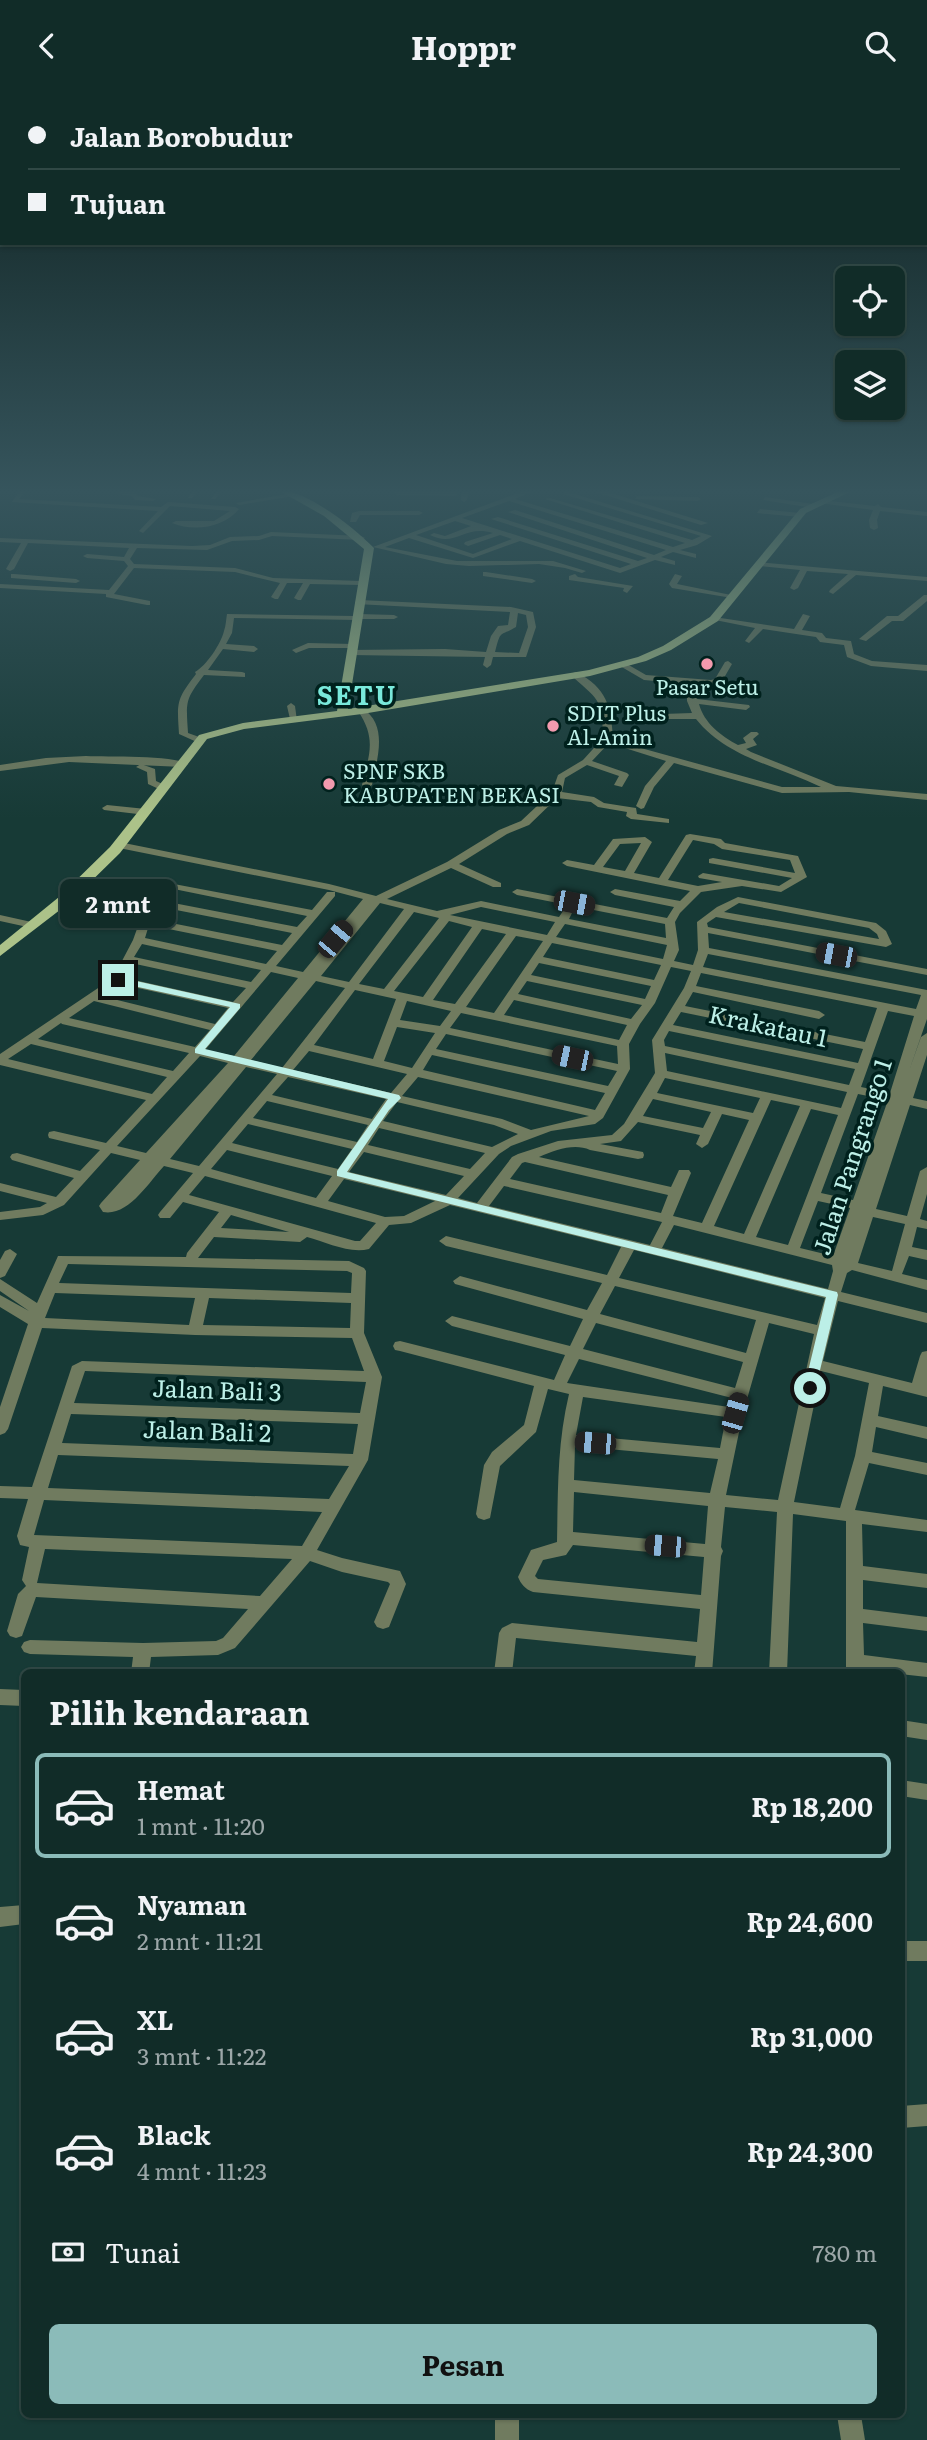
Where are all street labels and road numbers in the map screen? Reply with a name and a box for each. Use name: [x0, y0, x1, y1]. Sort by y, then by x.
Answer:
street label: Krakatau 1: [706, 995, 831, 1054]
street label: Jalan Pangrango 1: [802, 1053, 899, 1259]
street label: Jalan Bali 3: [152, 1369, 282, 1408]
street label: Jalan Bali 2: [142, 1410, 272, 1449]

